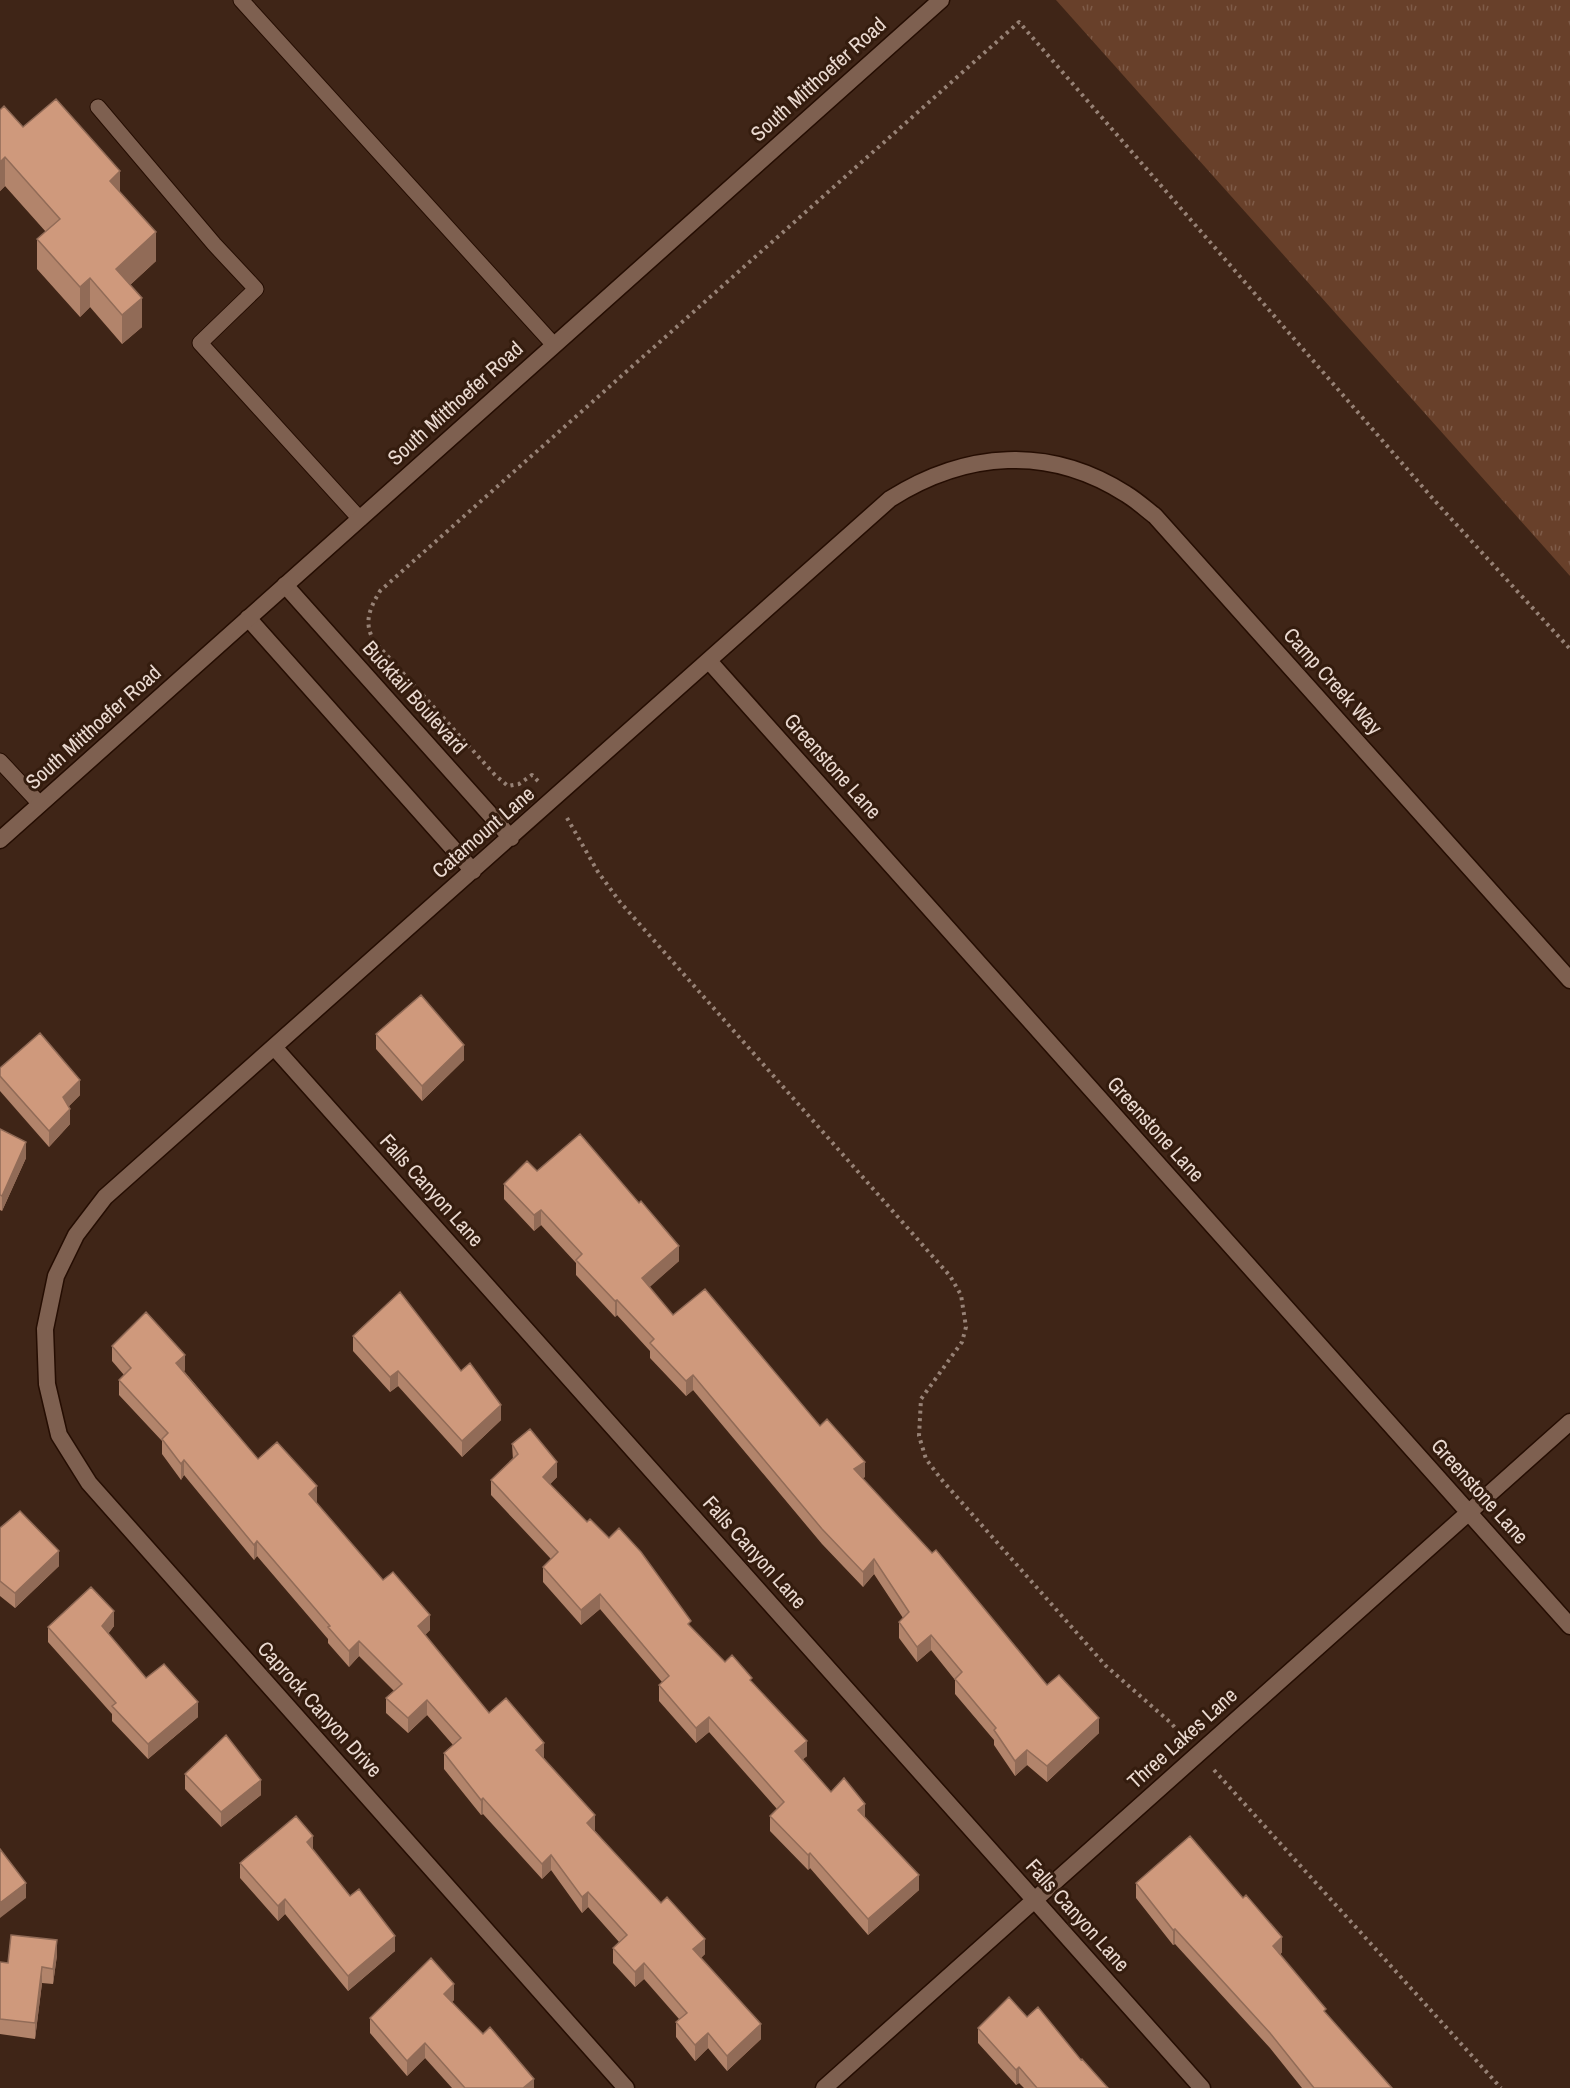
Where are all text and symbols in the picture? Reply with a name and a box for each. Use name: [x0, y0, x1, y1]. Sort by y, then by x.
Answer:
street label: South Mitthoefer Road: [744, 10, 892, 148]
street label: South Mitthoefer Road: [381, 334, 529, 472]
street label: Camp Creek Way: [1277, 621, 1389, 741]
street label: Bucktail Boulevard: [356, 634, 474, 760]
street label: South Mitthoefer Road: [19, 658, 167, 796]
street label: Greenstone Lane: [778, 707, 888, 825]
street label: Catamount Lane: [425, 779, 541, 885]
street label: Greenstone Lane: [1101, 1070, 1211, 1188]
street label: Falls Canyon Lane: [373, 1127, 491, 1253]
street label: Greenstone Lane: [1425, 1432, 1535, 1550]
street label: Falls Canyon Lane: [696, 1489, 814, 1615]
street label: Caprock Canyon Drive: [251, 1635, 389, 1783]
street label: Three Lakes Lane: [1121, 1681, 1243, 1795]
street label: Falls Canyon Lane: [1019, 1852, 1137, 1978]

